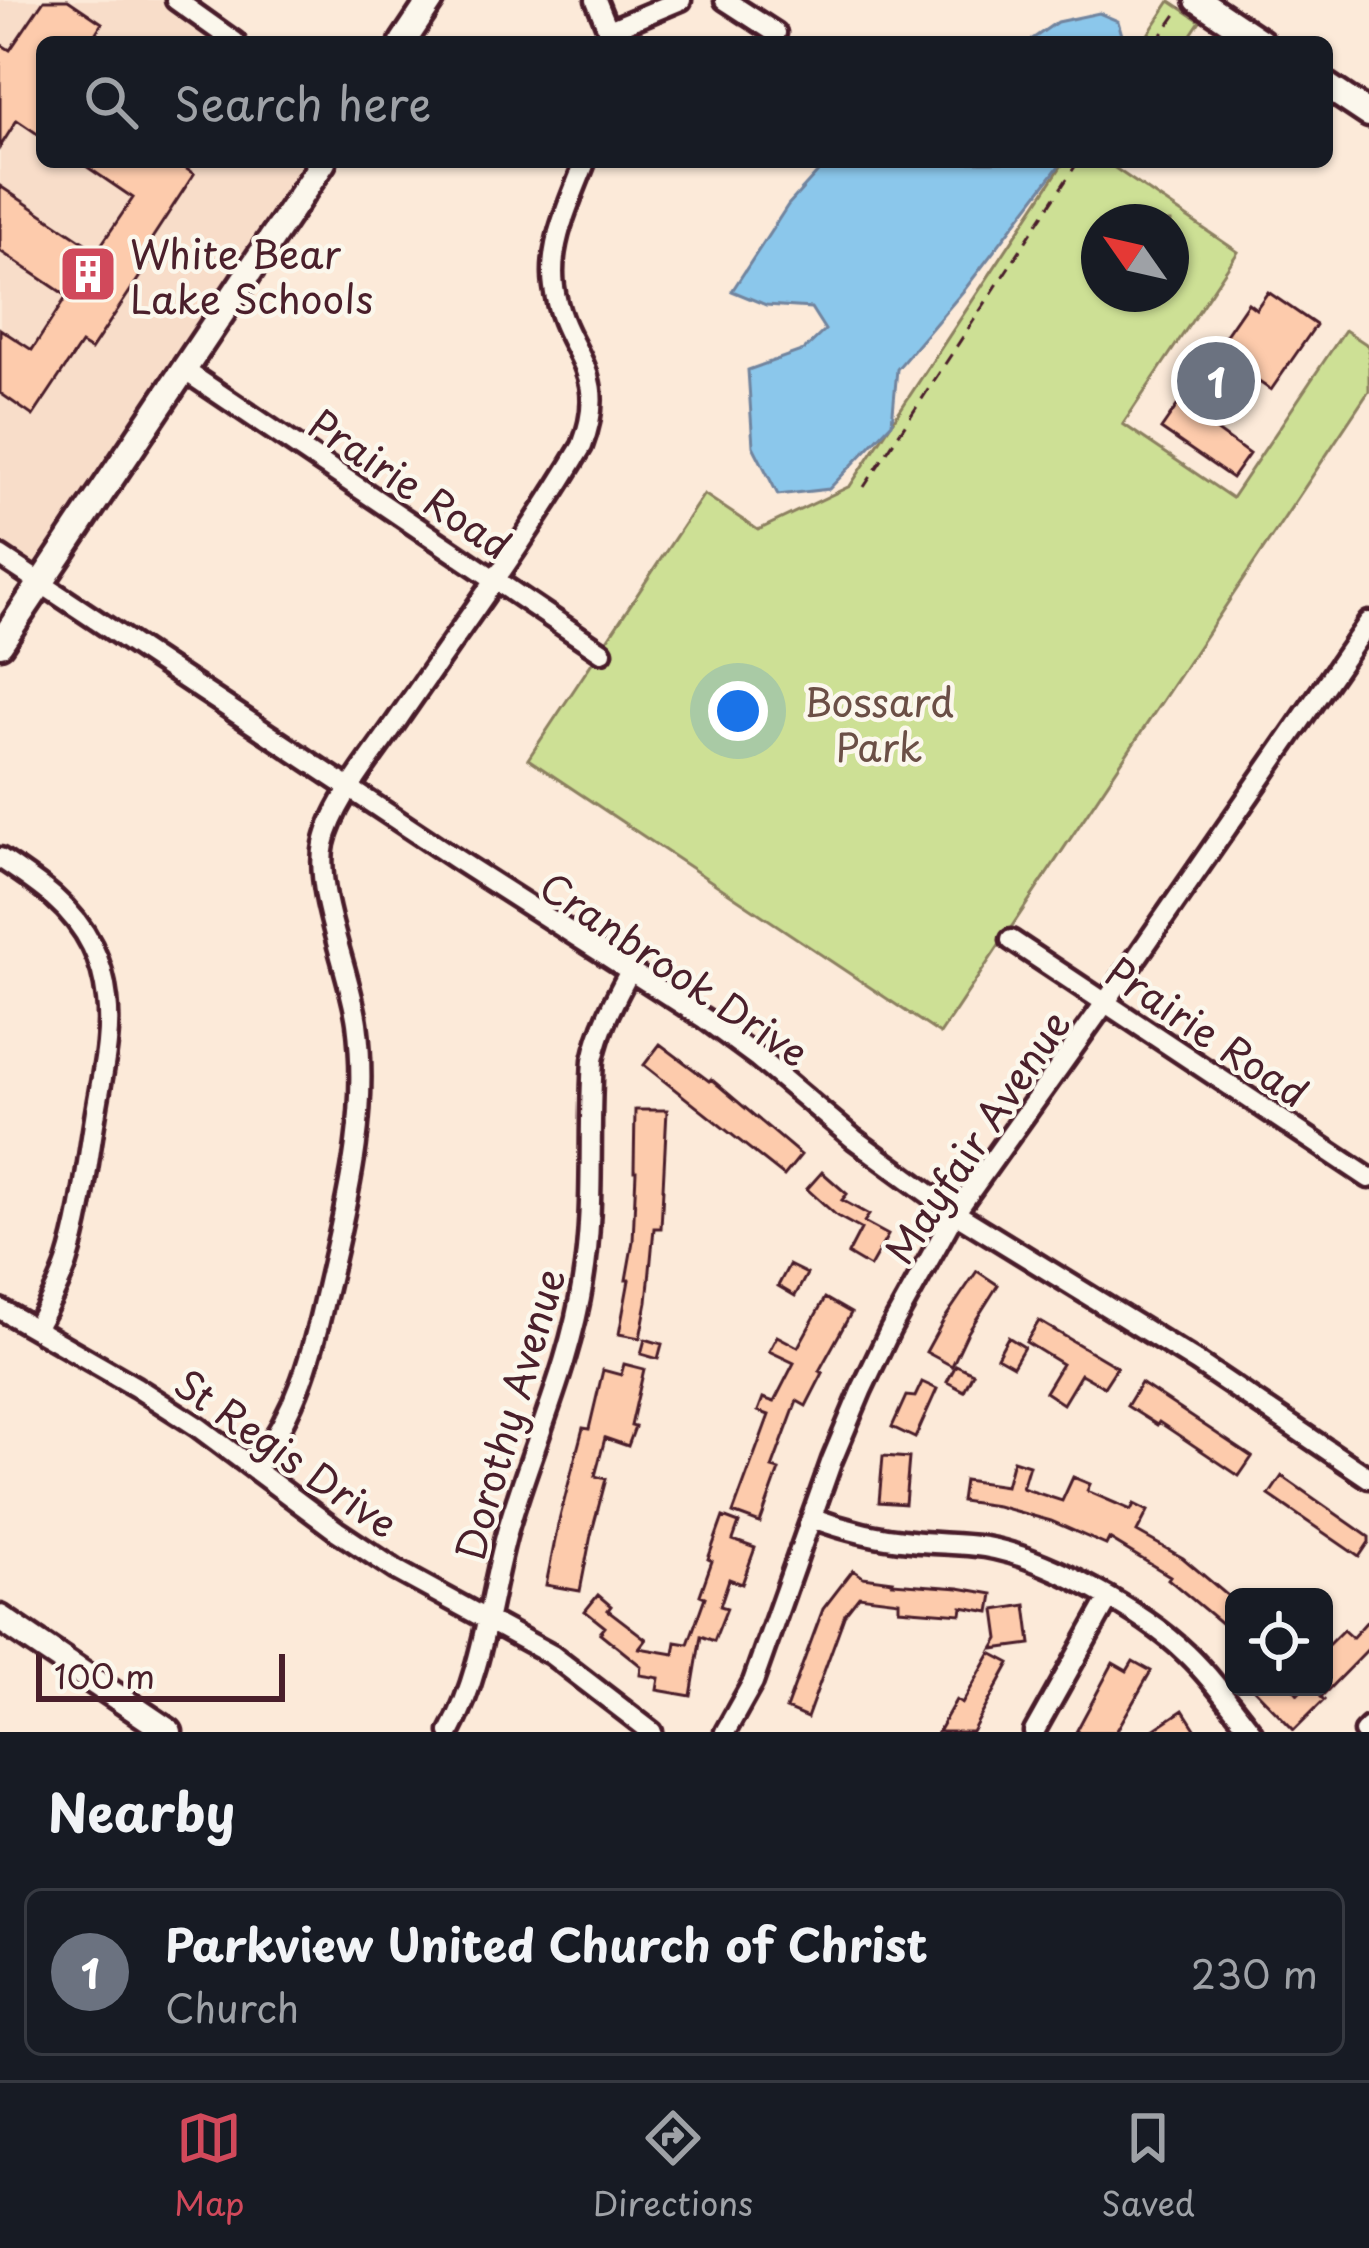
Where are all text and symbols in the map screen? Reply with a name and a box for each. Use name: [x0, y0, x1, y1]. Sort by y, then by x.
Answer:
search box: [36, 36, 1333, 168]
text: Search here: [174, 68, 431, 136]
icon: search: [78, 69, 144, 135]
north arrow: [1081, 204, 1189, 312]
place label: White Bear Lake Schools: [130, 223, 373, 327]
building icon: White Bear Lake Schools: [57, 243, 119, 305]
pin: 1: [1177, 336, 1255, 426]
street label: Prairie Road: [298, 393, 524, 573]
park label: Bossard Park: [804, 671, 954, 775]
your location: [708, 681, 768, 741]
street label: Cranbrook Drive: [529, 856, 821, 1080]
street label: Prairie Road: [1095, 941, 1321, 1121]
street label: Mayfair Avenue: [869, 997, 1083, 1275]
street label: Dorothy Avenue: [438, 1261, 578, 1567]
street label: St Regis Drive: [163, 1353, 411, 1551]
map controls: [1225, 1588, 1333, 1696]
button: locate: [1225, 1588, 1333, 1696]
scale bar: [36, 1648, 285, 1701]
text: 100 m: [54, 1650, 155, 1700]
text: Nearby: [48, 1772, 235, 1849]
text: Parkview United Church of Christ: [165, 1909, 928, 1977]
text: 1: [81, 1943, 99, 2002]
text: 230 m: [1191, 1943, 1318, 2002]
text: Church: [165, 1977, 299, 2036]
tab: Map: [174, 2105, 245, 2227]
tab: Directions: [593, 2105, 753, 2227]
tab: Saved: [1101, 2105, 1195, 2227]

